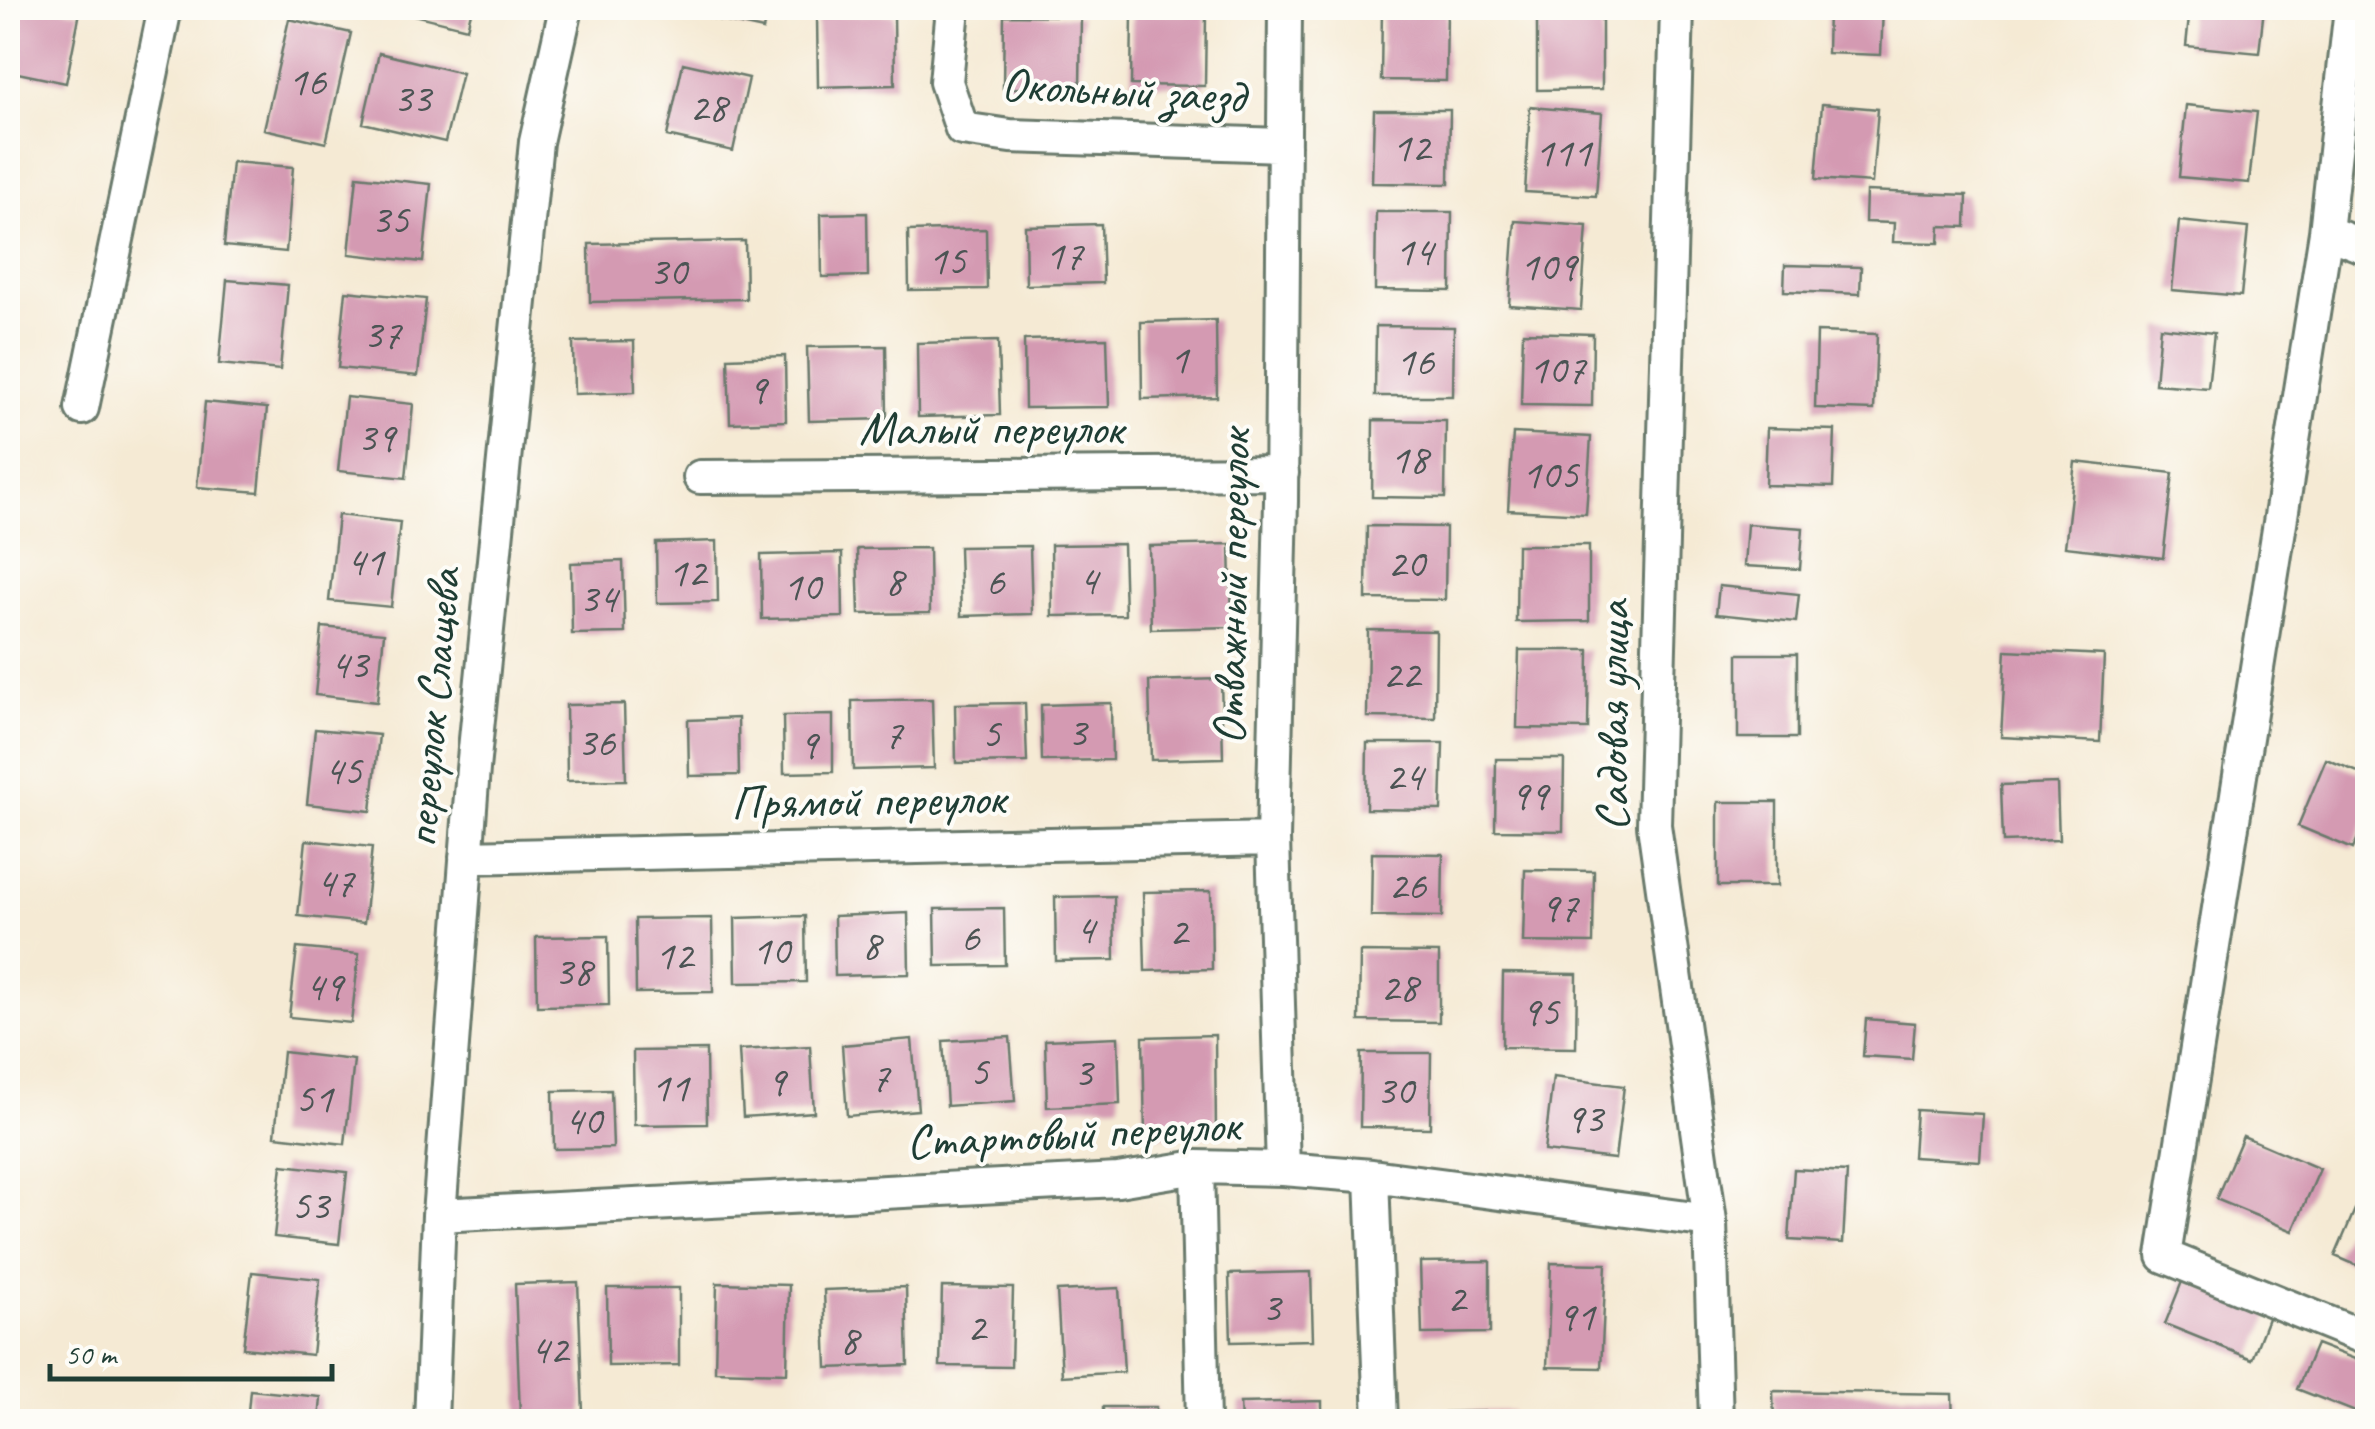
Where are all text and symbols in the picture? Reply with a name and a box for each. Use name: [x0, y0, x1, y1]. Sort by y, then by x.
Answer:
street label: Окольный заезд: [1000, 54, 1251, 127]
house number: 16: [288, 55, 327, 108]
house number: 33: [393, 72, 434, 125]
house number: 28: [689, 81, 731, 134]
house number: 12: [1392, 121, 1433, 174]
house number: 111: [1535, 126, 1593, 179]
house number: 35: [371, 193, 411, 246]
house number: 14: [1395, 225, 1437, 278]
house number: 17: [1045, 229, 1085, 282]
house number: 15: [928, 234, 968, 287]
house number: 109: [1520, 240, 1579, 293]
house number: 30: [649, 245, 690, 298]
house number: 37: [363, 308, 403, 361]
house number: 1: [1170, 333, 1191, 386]
house number: 16: [1396, 335, 1435, 388]
house number: 107: [1529, 343, 1587, 396]
house number: 9: [748, 363, 770, 416]
street label: Малый переулок: [859, 398, 1127, 458]
house number: 39: [357, 411, 398, 464]
street label: Отважный переулок: [1198, 424, 1264, 745]
house number: 18: [1390, 433, 1432, 486]
house number: 105: [1522, 448, 1580, 501]
house number: 41: [346, 535, 386, 588]
house number: 20: [1387, 537, 1428, 590]
house number: 12: [668, 546, 709, 599]
house number: 4: [1079, 554, 1102, 607]
house number: 8: [885, 555, 908, 608]
house number: 6: [986, 555, 1006, 608]
house number: 10: [783, 560, 824, 613]
street label: переулок Слащева: [390, 563, 474, 850]
house number: 34: [579, 572, 621, 625]
street label: Садовая улица: [1582, 598, 1642, 831]
house number: 43: [330, 638, 371, 691]
house number: 22: [1382, 648, 1423, 701]
house number: 3: [1068, 706, 1090, 759]
house number: 5: [982, 707, 1003, 760]
house number: 7: [884, 708, 905, 761]
house number: 36: [577, 716, 616, 769]
house number: 9: [799, 718, 821, 771]
house number: 45: [324, 744, 364, 797]
house number: 24: [1385, 750, 1427, 803]
street label: Прямой переулок: [730, 768, 1010, 832]
house number: 99: [1510, 769, 1551, 822]
house number: 47: [316, 856, 356, 909]
house number: 26: [1388, 859, 1427, 912]
house number: 97: [1540, 881, 1580, 934]
house number: 4: [1076, 903, 1099, 956]
house number: 2: [1169, 905, 1191, 958]
house number: 6: [961, 911, 981, 964]
house number: 8: [862, 919, 885, 972]
house number: 10: [752, 924, 793, 977]
house number: 12: [655, 929, 696, 982]
house number: 38: [554, 945, 596, 998]
house number: 49: [305, 960, 346, 1013]
house number: 28: [1380, 961, 1422, 1014]
house number: 95: [1521, 985, 1561, 1038]
house number: 5: [970, 1045, 991, 1098]
house number: 3: [1074, 1046, 1096, 1099]
house number: 7: [871, 1051, 892, 1104]
house number: 9: [767, 1055, 789, 1108]
house number: 11: [651, 1061, 691, 1114]
house number: 30: [1376, 1064, 1417, 1117]
house number: 51: [295, 1072, 335, 1125]
house number: 93: [1565, 1092, 1606, 1145]
house number: 40: [564, 1094, 605, 1147]
street label: Стартовый переулок: [905, 1094, 1245, 1172]
house number: 53: [291, 1179, 332, 1232]
house number: 2: [1447, 1272, 1469, 1325]
house number: 3: [1262, 1281, 1284, 1334]
house number: 91: [1557, 1290, 1597, 1343]
house number: 2: [967, 1301, 989, 1354]
house number: 8: [840, 1314, 863, 1367]
scale bar: [50, 1319, 332, 1381]
house number: 42: [530, 1323, 571, 1376]
text: 50 m: [65, 1335, 118, 1373]

